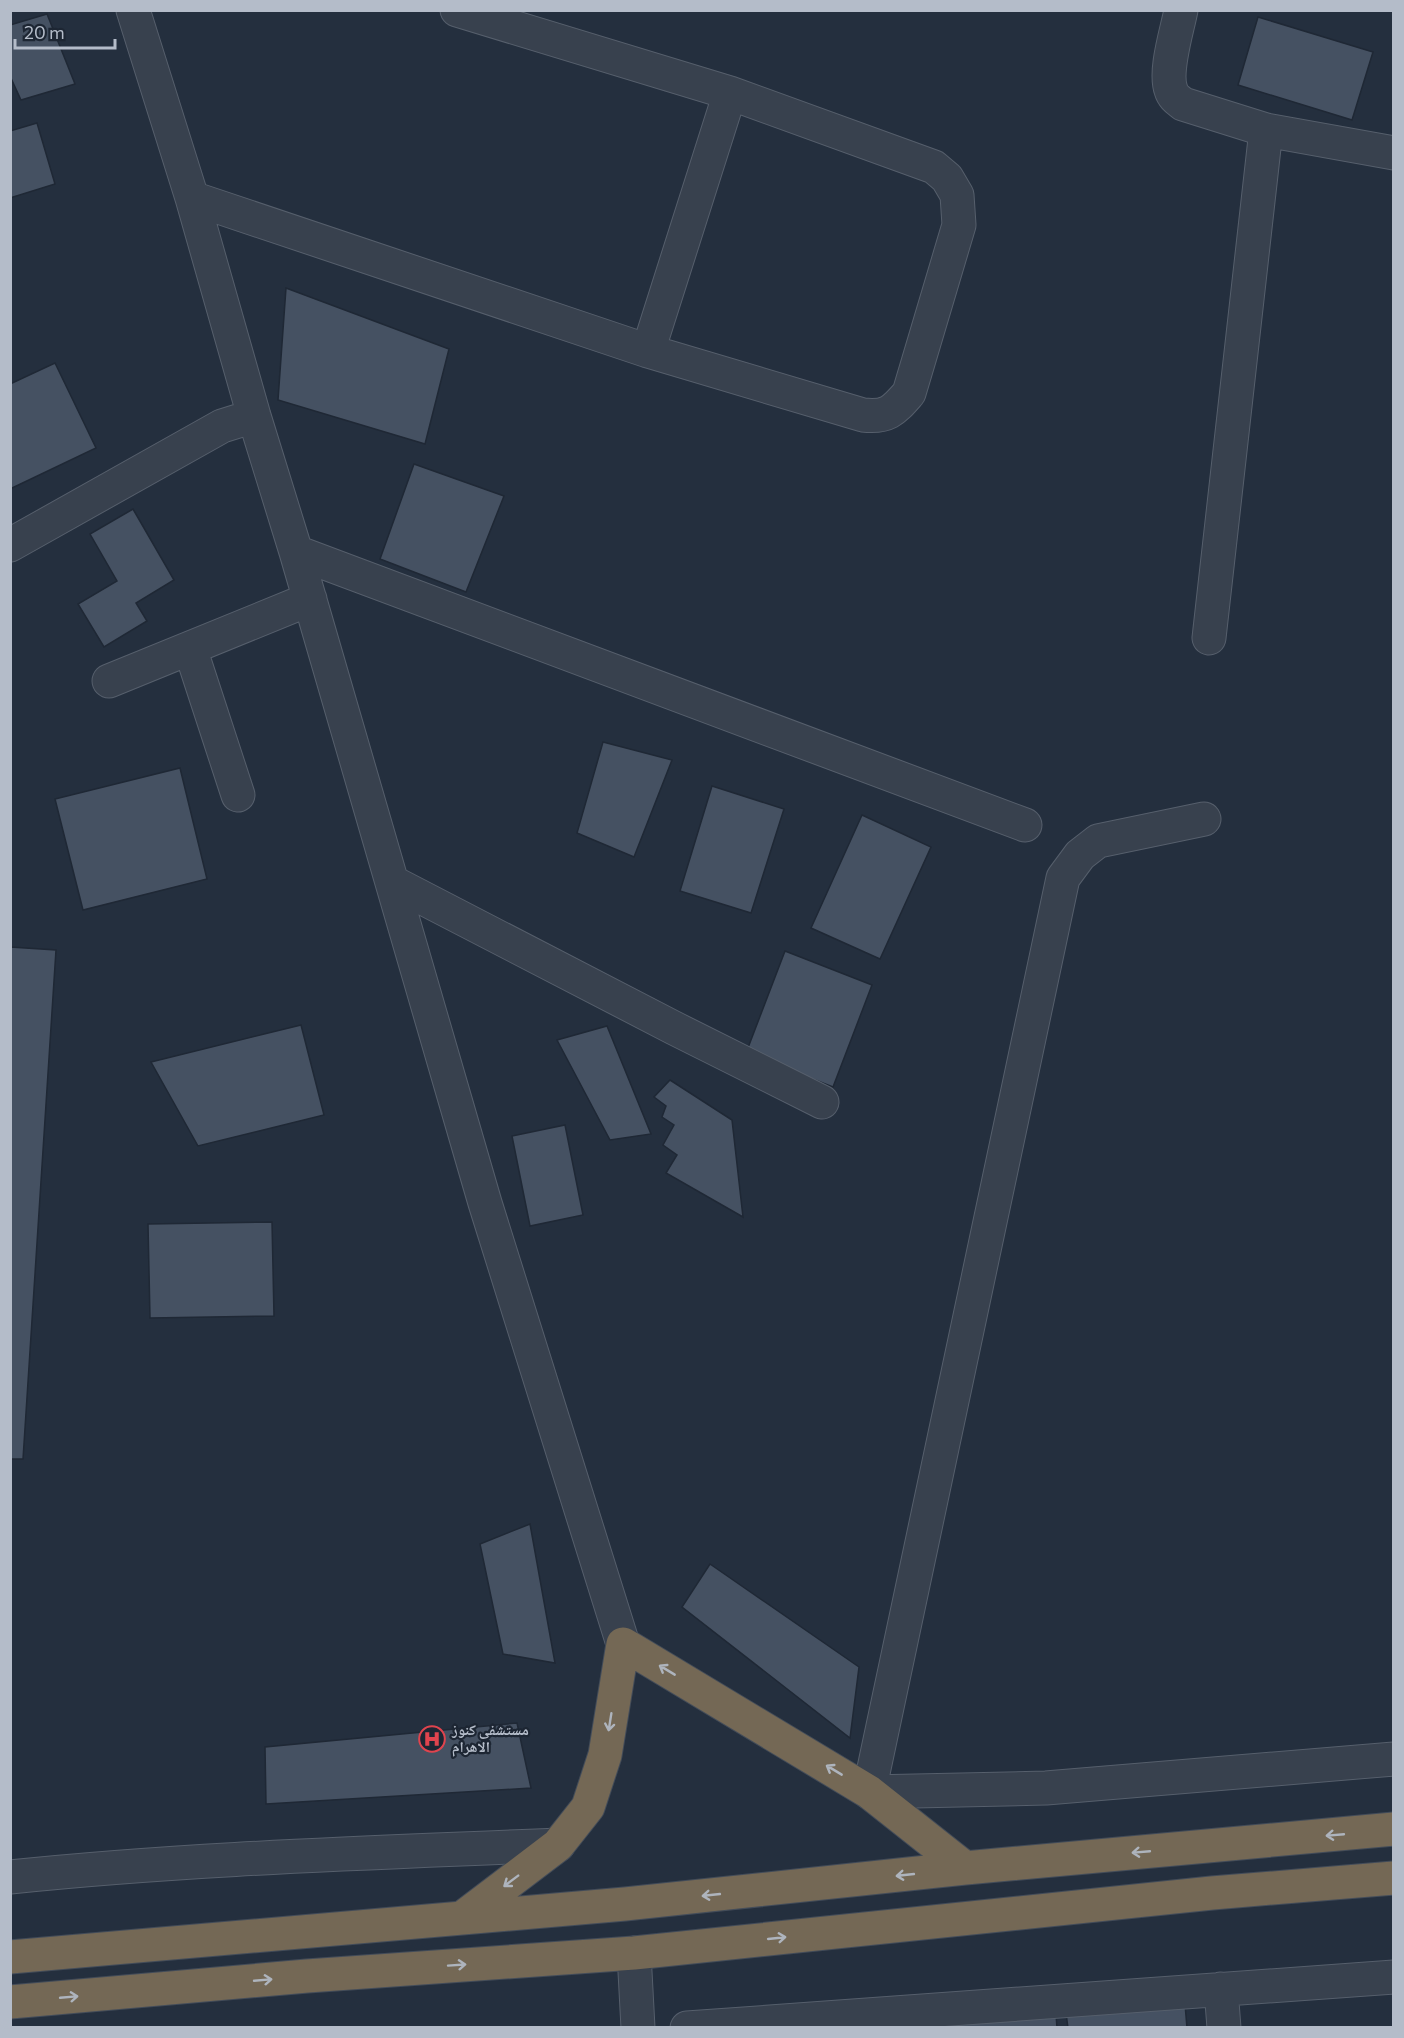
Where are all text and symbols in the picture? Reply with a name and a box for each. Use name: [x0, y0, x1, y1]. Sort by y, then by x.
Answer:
scale bar: [15, 12, 116, 50]
text: 20 m: [24, 21, 65, 43]
one-way arrow: [659, 1664, 676, 1676]
one-way arrow: [605, 1712, 616, 1732]
place label: مستشفى كنوز الاهرام: [451, 1720, 529, 1757]
hospital icon: مستشفى كنوز الاهرام: [417, 1724, 447, 1754]
one-way arrow: [826, 1764, 843, 1776]
one-way arrow: [1326, 1830, 1346, 1841]
one-way arrow: [1132, 1847, 1152, 1858]
one-way arrow: [896, 1870, 916, 1881]
one-way arrow: [504, 1874, 520, 1887]
one-way arrow: [702, 1890, 722, 1901]
one-way arrow: [767, 1932, 787, 1943]
one-way arrow: [447, 1959, 467, 1970]
one-way arrow: [253, 1974, 272, 1985]
one-way arrow: [58, 1991, 78, 2002]

